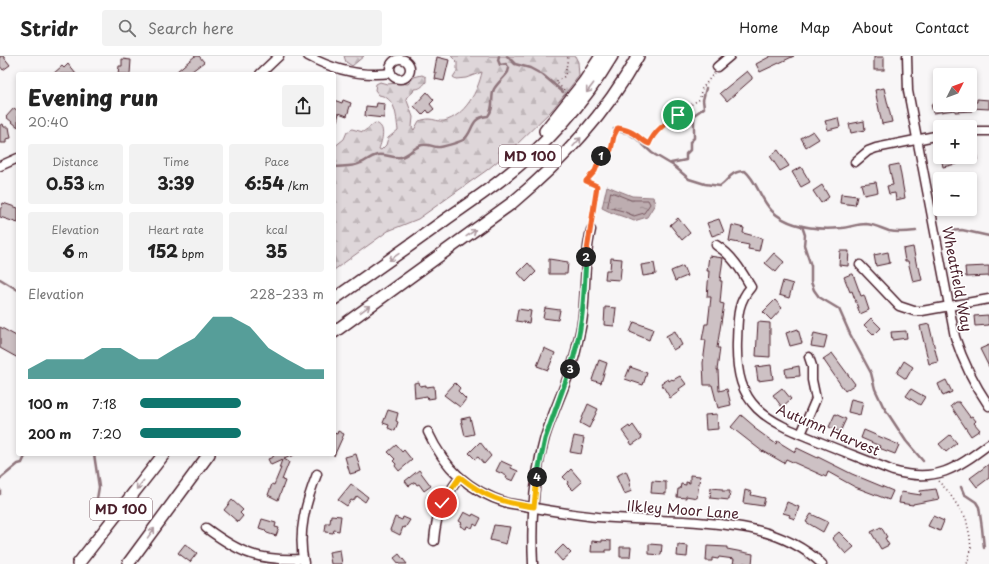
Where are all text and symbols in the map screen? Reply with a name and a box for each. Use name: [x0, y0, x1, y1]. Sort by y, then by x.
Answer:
search box: [102, 10, 382, 46]
text: Stridr: [20, 14, 78, 42]
text: Search here: [148, 16, 234, 39]
icon: search: [116, 17, 138, 39]
text: Home: [739, 17, 778, 38]
text: Map: [800, 17, 830, 38]
text: About: [852, 17, 893, 38]
text: Contact: [915, 17, 969, 38]
north arrow: [933, 68, 977, 112]
map controls: [933, 68, 977, 216]
text: Evening run: [28, 80, 158, 113]
one-way arrow: [586, 83, 594, 94]
button: share: [282, 85, 324, 127]
pin: [661, 98, 695, 132]
icon: arrive: [667, 104, 689, 126]
text: 20:40: [28, 112, 68, 131]
button: +: [933, 120, 977, 164]
one-way arrow: [572, 137, 581, 147]
road number: MD 100: [499, 145, 561, 167]
pin: 1: [591, 146, 611, 166]
text: 1: [598, 147, 604, 164]
text: Distance: [52, 153, 98, 170]
text: Time: [163, 153, 189, 170]
text: Pace: [264, 153, 289, 170]
text: 0.53: [46, 170, 85, 196]
text: 3:39: [157, 170, 195, 196]
text: 6:54: [245, 170, 284, 196]
button: −: [933, 172, 977, 216]
text: km: [85, 177, 105, 194]
text: /km: [284, 177, 309, 194]
text: Elevation: [52, 221, 99, 238]
text: Heart rate: [148, 221, 204, 238]
text: kcal: [266, 221, 288, 238]
street label: Wheatfield Way: [937, 224, 978, 333]
one-way arrow: [465, 229, 476, 237]
text: 6: [63, 238, 75, 264]
text: 152: [148, 238, 178, 264]
text: 35: [266, 238, 288, 264]
text: m: [75, 245, 88, 262]
text: bpm: [178, 245, 204, 262]
pin: 2: [576, 247, 596, 267]
text: 2: [582, 248, 590, 265]
one-way arrow: [389, 252, 400, 261]
text: Elevation: [28, 284, 84, 303]
text: 228–233 m: [250, 284, 324, 303]
one-way arrow: [360, 305, 371, 313]
pin: 3: [560, 359, 580, 379]
text: 3: [566, 360, 574, 377]
text: 100 m: [28, 394, 69, 413]
text: 7:18: [92, 394, 117, 413]
street label: Autumn Harvest: [773, 398, 883, 461]
text: 200 m: [28, 424, 72, 443]
text: 7:20: [92, 424, 121, 443]
pin: 4: [527, 467, 547, 487]
text: 4: [533, 468, 541, 485]
one-way arrow: [135, 479, 144, 490]
pin: [425, 486, 459, 520]
icon: check: [431, 492, 453, 514]
street label: Ilkley Moor Lane: [626, 495, 740, 524]
road number: MD 100: [90, 498, 152, 520]
one-way arrow: [147, 527, 155, 538]

